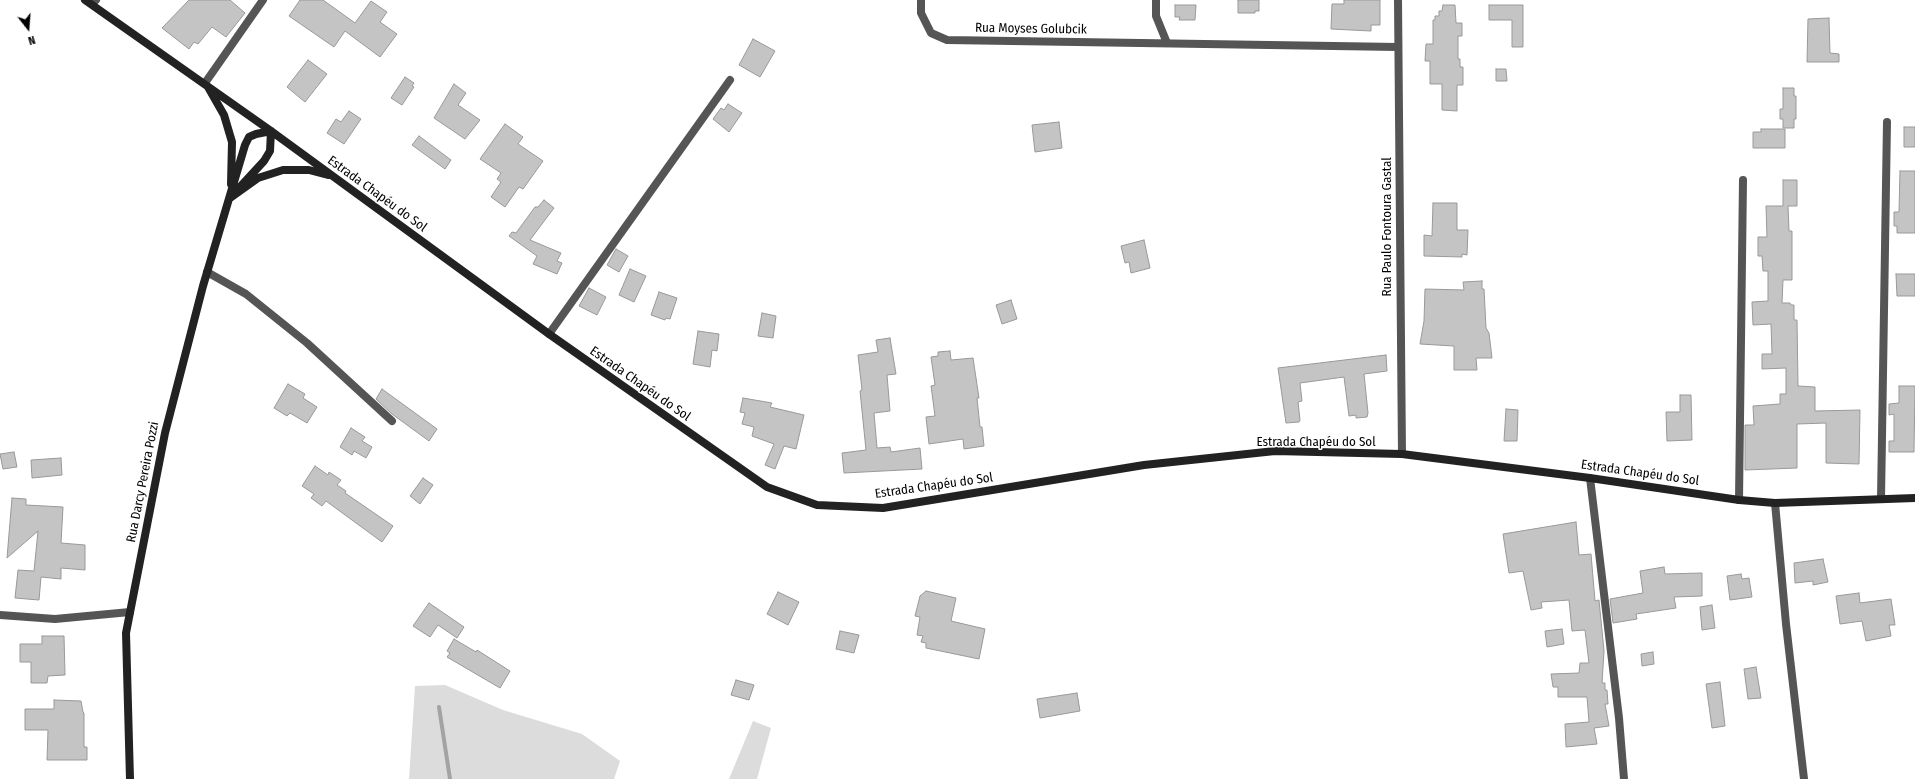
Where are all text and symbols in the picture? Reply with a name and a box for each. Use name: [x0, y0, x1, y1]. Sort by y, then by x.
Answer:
north arrow: [8, 8, 48, 48]
street label: Rua Moyses Golubcik: [975, 20, 1087, 38]
text: N: [27, 33, 37, 47]
street label: Estrada Chapéu do Sol: [324, 153, 430, 235]
street label: Rua Paulo Fontoura Gastal: [1379, 157, 1395, 297]
street label: Estrada Chapéu do Sol: [587, 343, 693, 425]
street label: Rua Darcy Pereira Pozzi: [124, 420, 162, 544]
street label: Estrada Chapéu do Sol: [1256, 434, 1376, 450]
street label: Estrada Chapéu do Sol: [1580, 457, 1700, 489]
street label: Estrada Chapéu do Sol: [874, 470, 994, 502]

